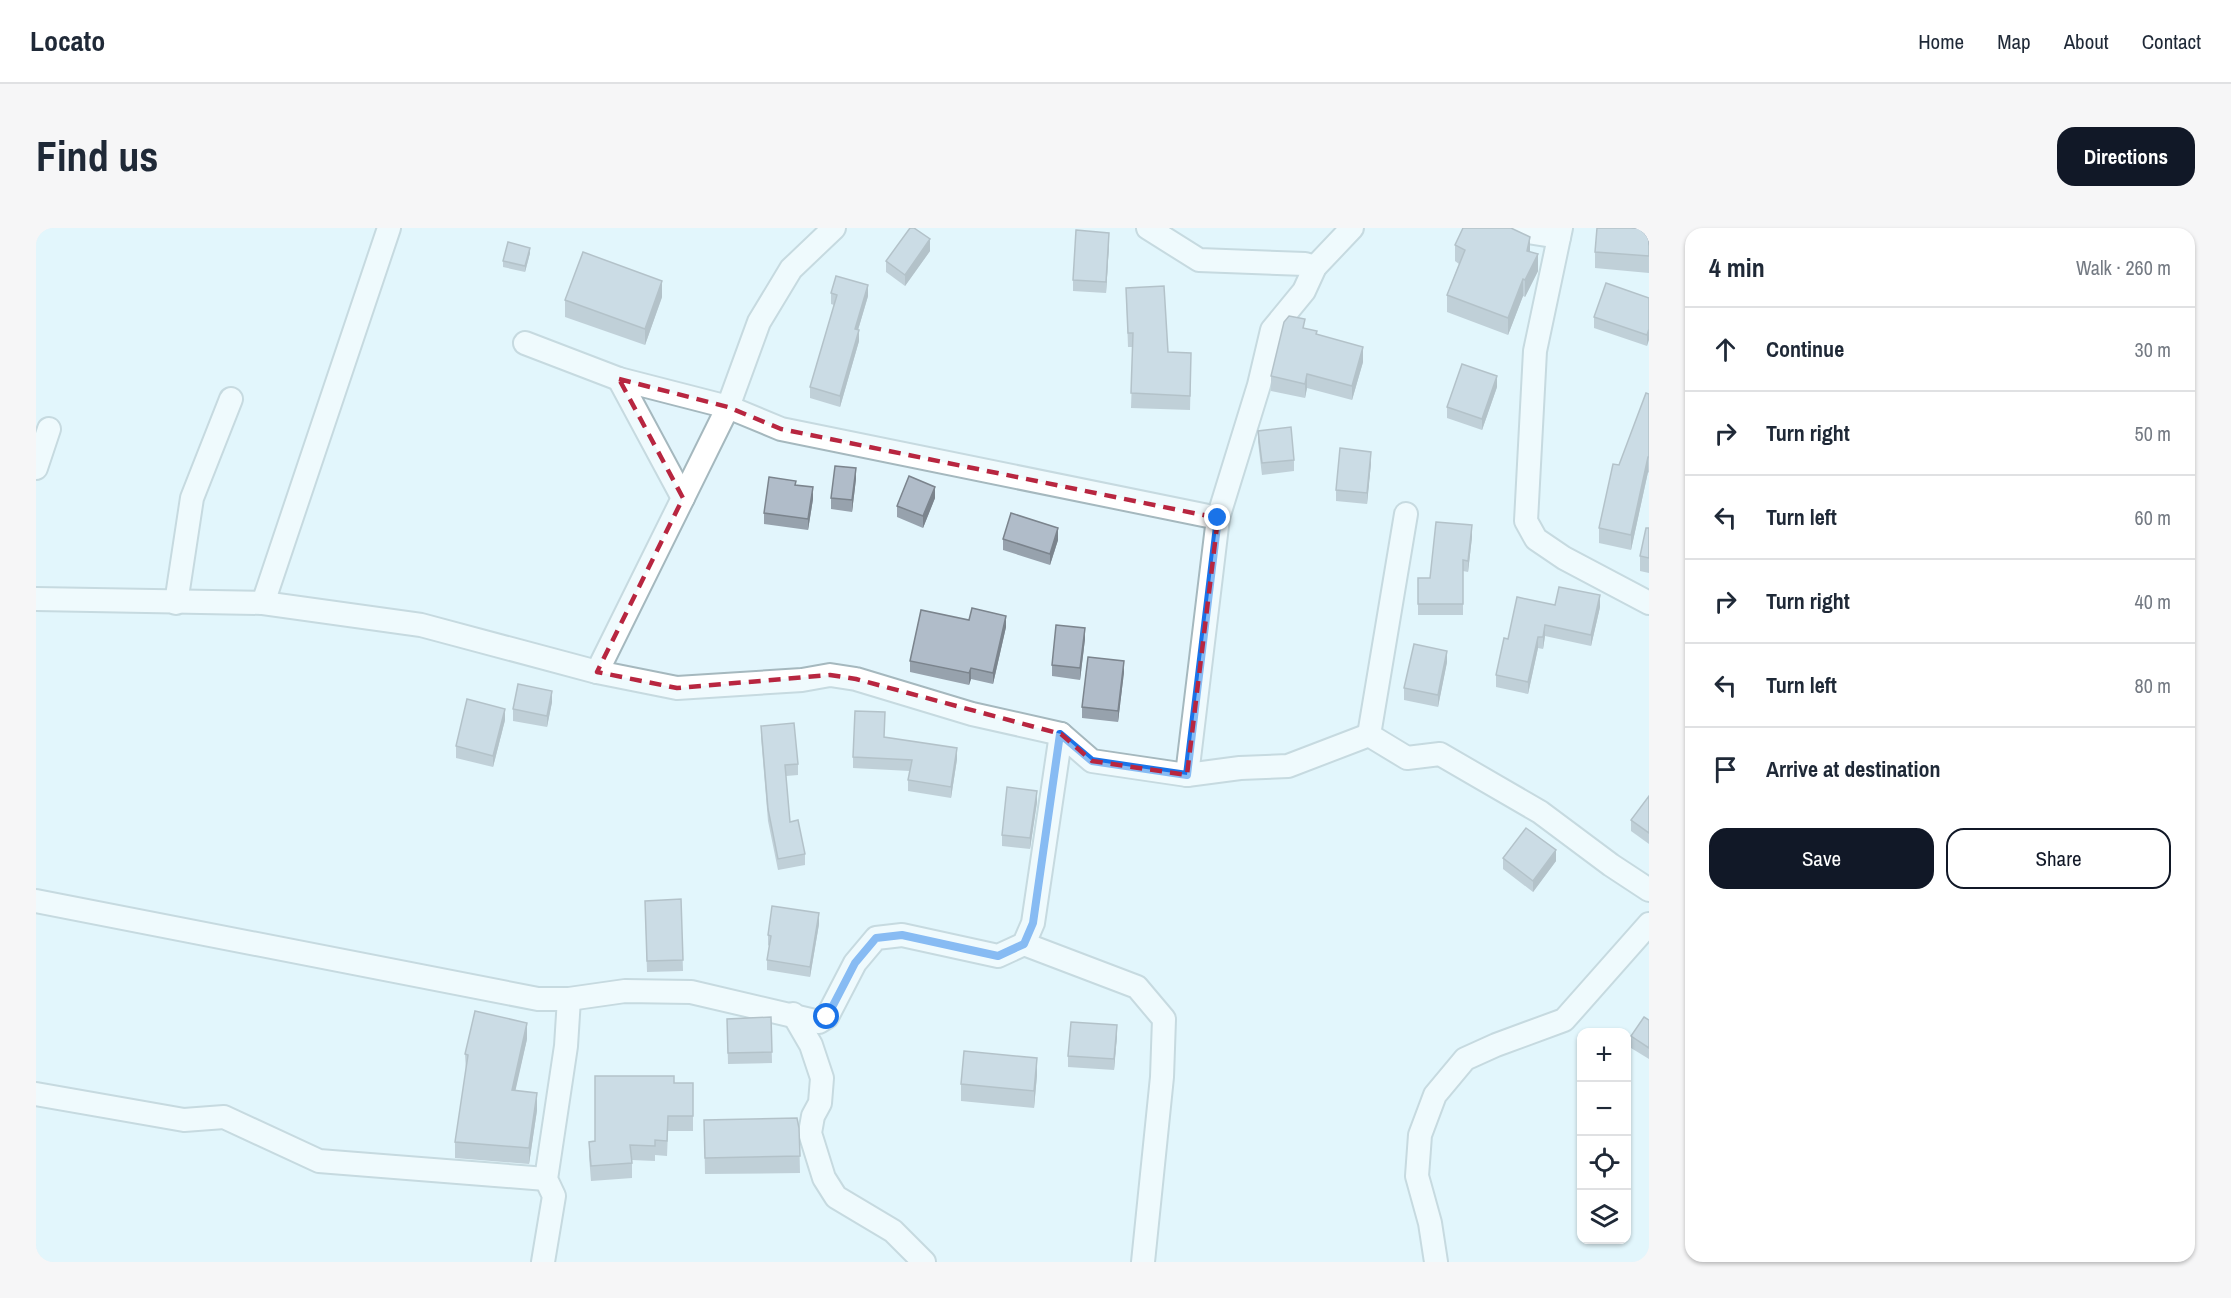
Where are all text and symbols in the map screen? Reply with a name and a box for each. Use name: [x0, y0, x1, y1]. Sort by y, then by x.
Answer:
text: Locato: [30, 22, 105, 60]
text: Home: [1918, 27, 1964, 56]
text: Map: [1997, 27, 2031, 56]
text: About: [2064, 27, 2109, 56]
text: Contact: [2142, 27, 2201, 56]
button: Directions: [2057, 127, 2195, 186]
text: Find us: [36, 128, 158, 184]
text: 4 min: [1709, 250, 1765, 285]
text: Walk · 260 m: [2076, 254, 2171, 281]
icon: ahead: [1709, 333, 1742, 366]
text: Continue: [1766, 334, 1844, 364]
text: 30 m: [2135, 336, 2171, 363]
icon: right: [1709, 417, 1742, 450]
text: Turn right: [1766, 418, 1850, 448]
text: 50 m: [2135, 420, 2171, 447]
icon: left: [1709, 501, 1742, 534]
text: Turn left: [1766, 502, 1837, 532]
route end: [1204, 504, 1230, 530]
text: 60 m: [2135, 504, 2171, 531]
icon: right: [1709, 585, 1742, 618]
text: Turn right: [1766, 586, 1850, 616]
text: 40 m: [2135, 588, 2171, 615]
icon: left: [1709, 669, 1742, 702]
text: Turn left: [1766, 670, 1837, 700]
text: 80 m: [2135, 672, 2171, 699]
icon: arrive: [1709, 753, 1742, 786]
text: Arrive at destination: [1766, 754, 1940, 784]
button: Save: [1709, 828, 1934, 889]
button: Share: [1946, 828, 2171, 889]
route start: [813, 1003, 839, 1029]
map controls: [1577, 1028, 1631, 1244]
button: +: [1577, 1028, 1631, 1082]
button: −: [1577, 1082, 1631, 1136]
button: locate: [1577, 1136, 1631, 1190]
button: layers: [1577, 1190, 1631, 1244]

